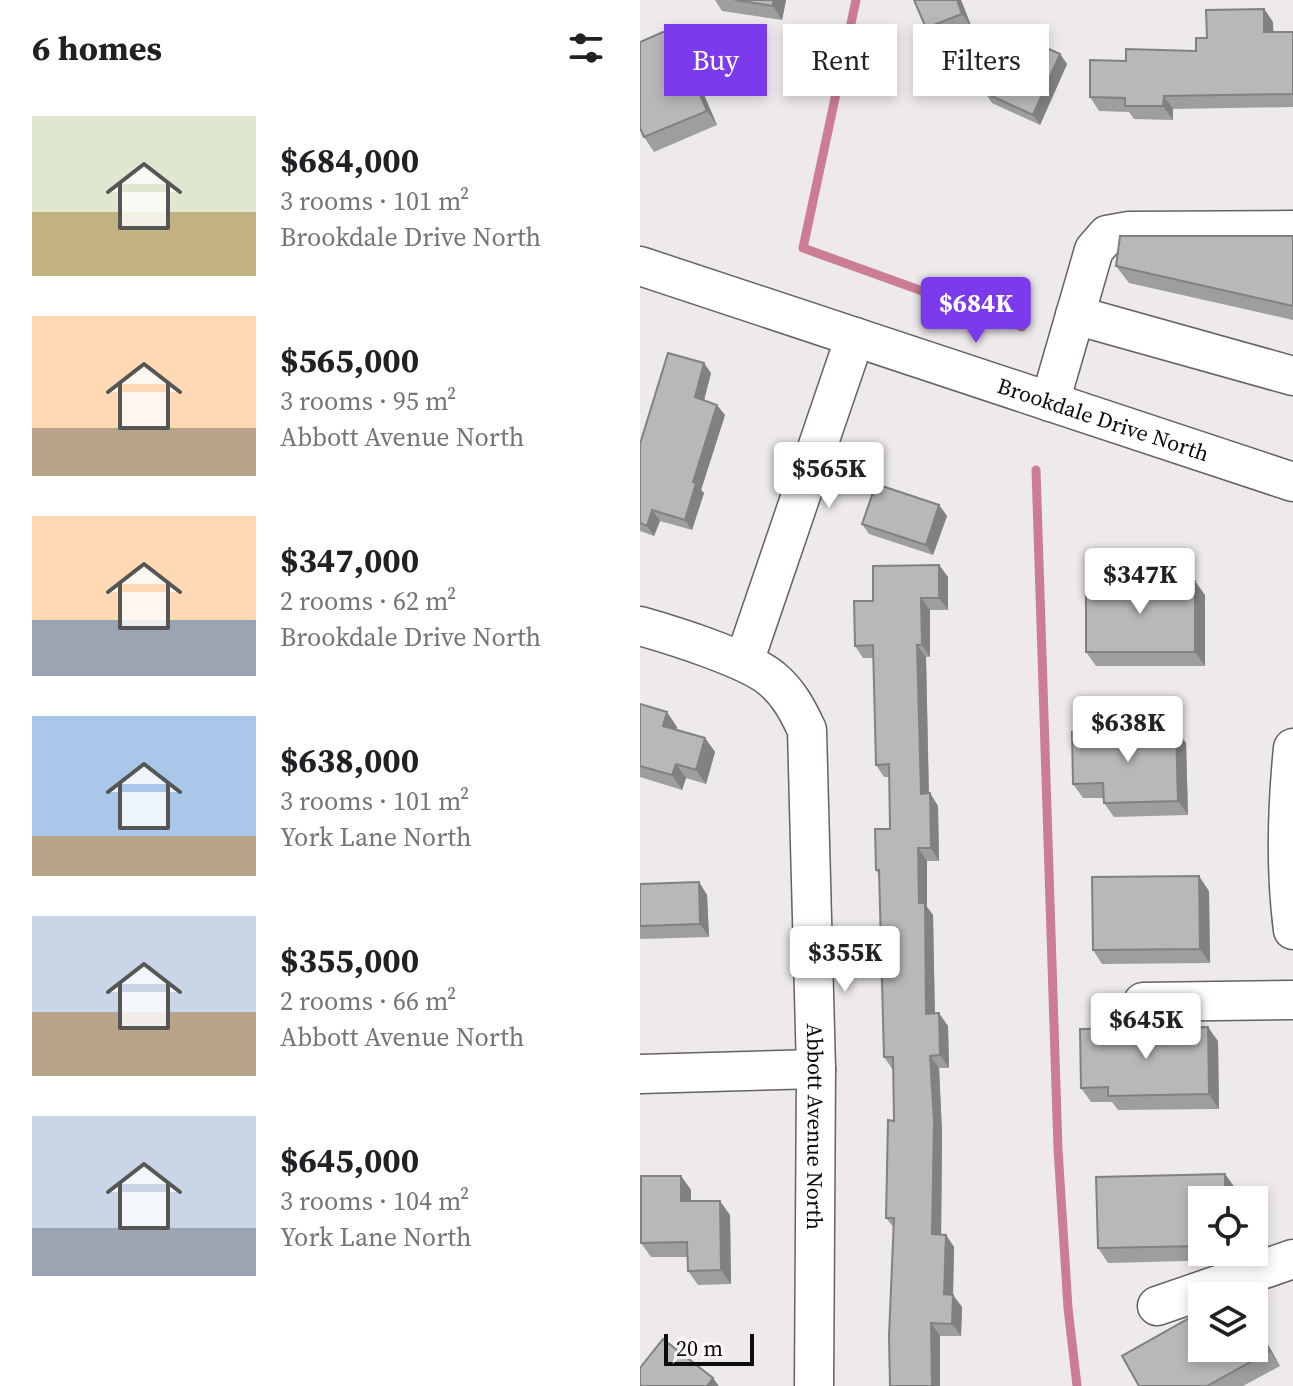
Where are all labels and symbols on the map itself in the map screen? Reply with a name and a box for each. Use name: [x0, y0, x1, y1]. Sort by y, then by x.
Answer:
pin: $684K: [920, 277, 1032, 345]
street label: Brookdale Drive North: [994, 370, 1213, 468]
pin: $565K: [773, 442, 885, 510]
pin: $347K: [1084, 548, 1196, 616]
pin: $638K: [1072, 696, 1184, 764]
pin: $355K: [789, 926, 901, 994]
pin: $645K: [1090, 993, 1202, 1061]
street label: Abbott Avenue North: [800, 1023, 831, 1230]
scale bar: [664, 1330, 754, 1366]

